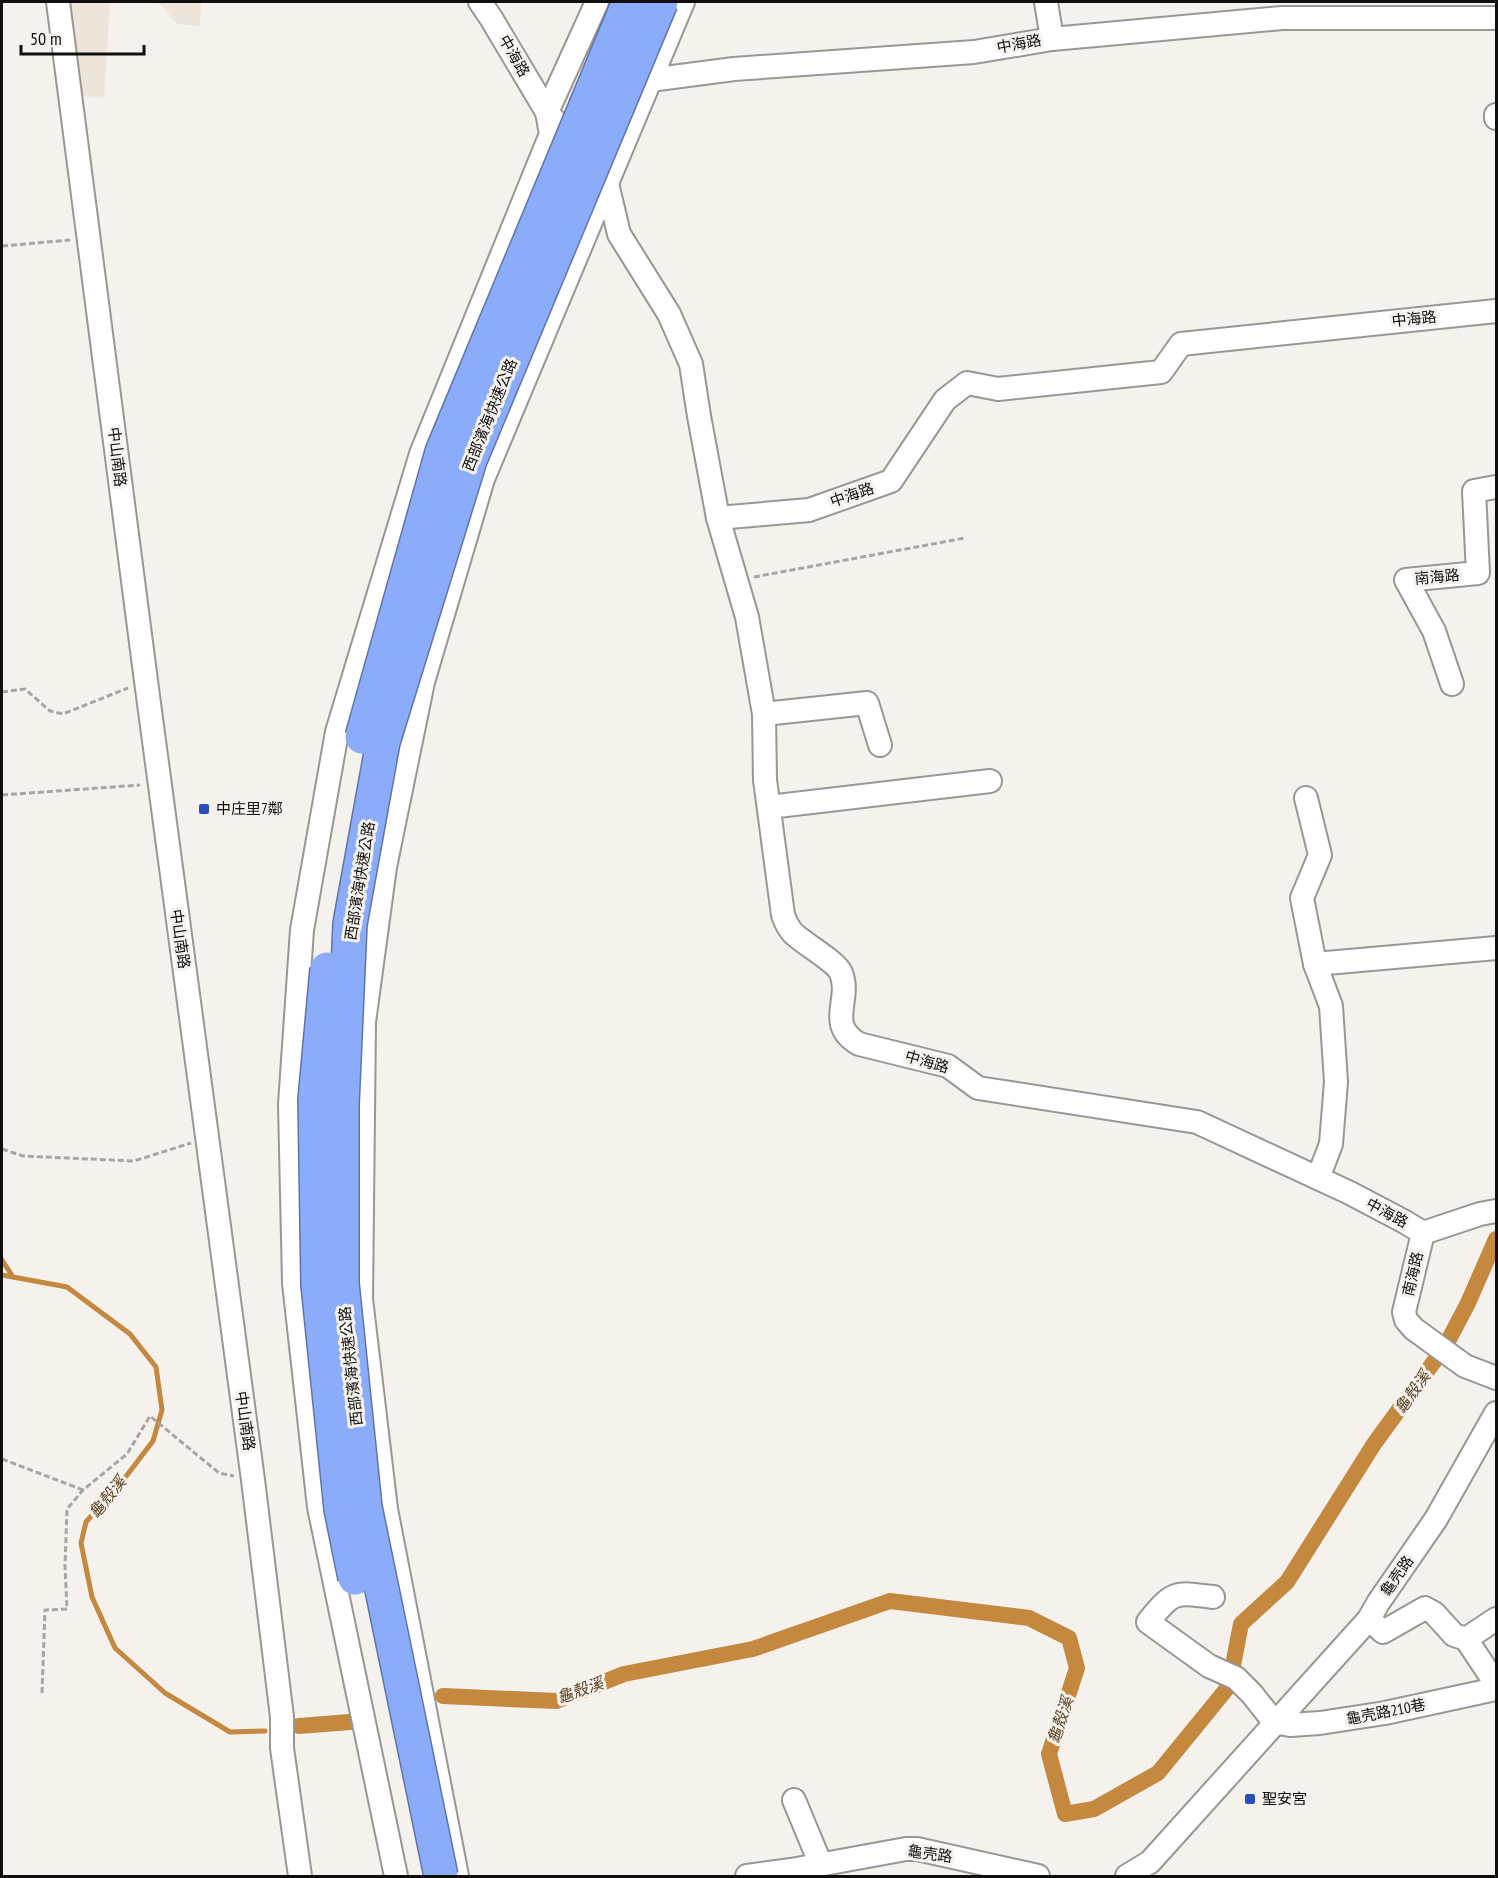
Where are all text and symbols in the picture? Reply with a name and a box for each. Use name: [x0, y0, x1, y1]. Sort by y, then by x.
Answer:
scale bar: [21, 18, 144, 56]
text: 50 m: [30, 27, 62, 50]
street label: 中海路: [995, 30, 1043, 57]
street label: 中海路: [495, 32, 534, 80]
street label: 中海路: [1391, 307, 1437, 330]
street label: 西部濱海快速公路: [458, 356, 521, 474]
street label: 中山南路: [104, 426, 131, 488]
street label: 中海路: [827, 478, 876, 511]
street label: 南海路: [1414, 565, 1460, 588]
place label: 中庄里7鄰: [216, 799, 283, 818]
marker: 中庄里7鄰: [197, 802, 211, 816]
street label: 西部濱海快速公路: [341, 820, 378, 942]
street label: 中山南路: [167, 908, 194, 970]
street label: 中海路: [903, 1046, 951, 1077]
street label: 中海路: [1363, 1194, 1412, 1232]
street label: 南海路: [1398, 1250, 1427, 1298]
street label: 西部濱海快速公路: [335, 1305, 366, 1427]
water label: 龜殼溪: [1390, 1365, 1435, 1417]
street label: 中山南路: [232, 1390, 259, 1452]
water label: 龜殼溪: [84, 1471, 131, 1522]
street label: 龜壳路: [1376, 1552, 1417, 1600]
water label: 龜殼溪: [554, 1672, 608, 1708]
water label: 龜殼溪: [1043, 1692, 1078, 1746]
street label: 龜壳路210巷: [1345, 1695, 1427, 1728]
place label: 聖安宮: [1262, 1789, 1307, 1808]
marker: 聖安宮: [1243, 1792, 1257, 1806]
street label: 龜壳路: [906, 1841, 954, 1866]

